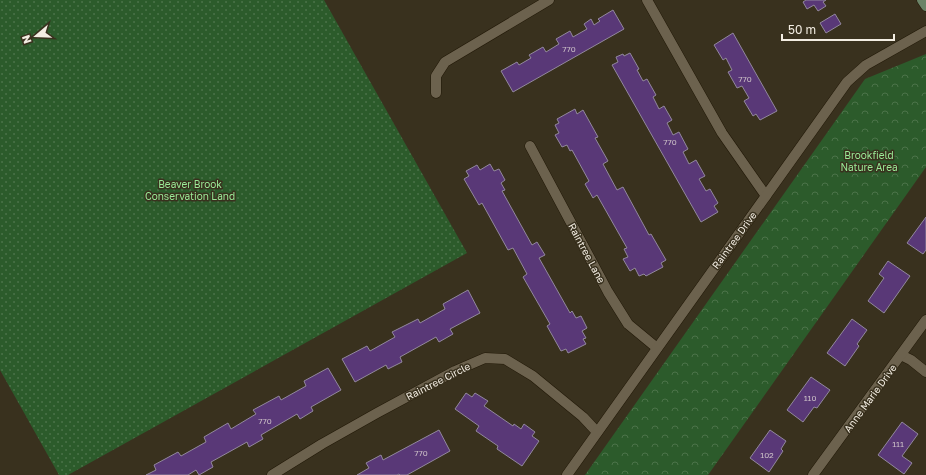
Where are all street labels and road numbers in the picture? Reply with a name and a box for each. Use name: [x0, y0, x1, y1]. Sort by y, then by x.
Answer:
street label: Raintree Drive: [709, 209, 759, 271]
street label: Raintree Lane: [566, 221, 608, 285]
street label: Raintree Circle: [404, 360, 472, 402]
street label: Anne Marie Drive: [841, 361, 899, 434]

